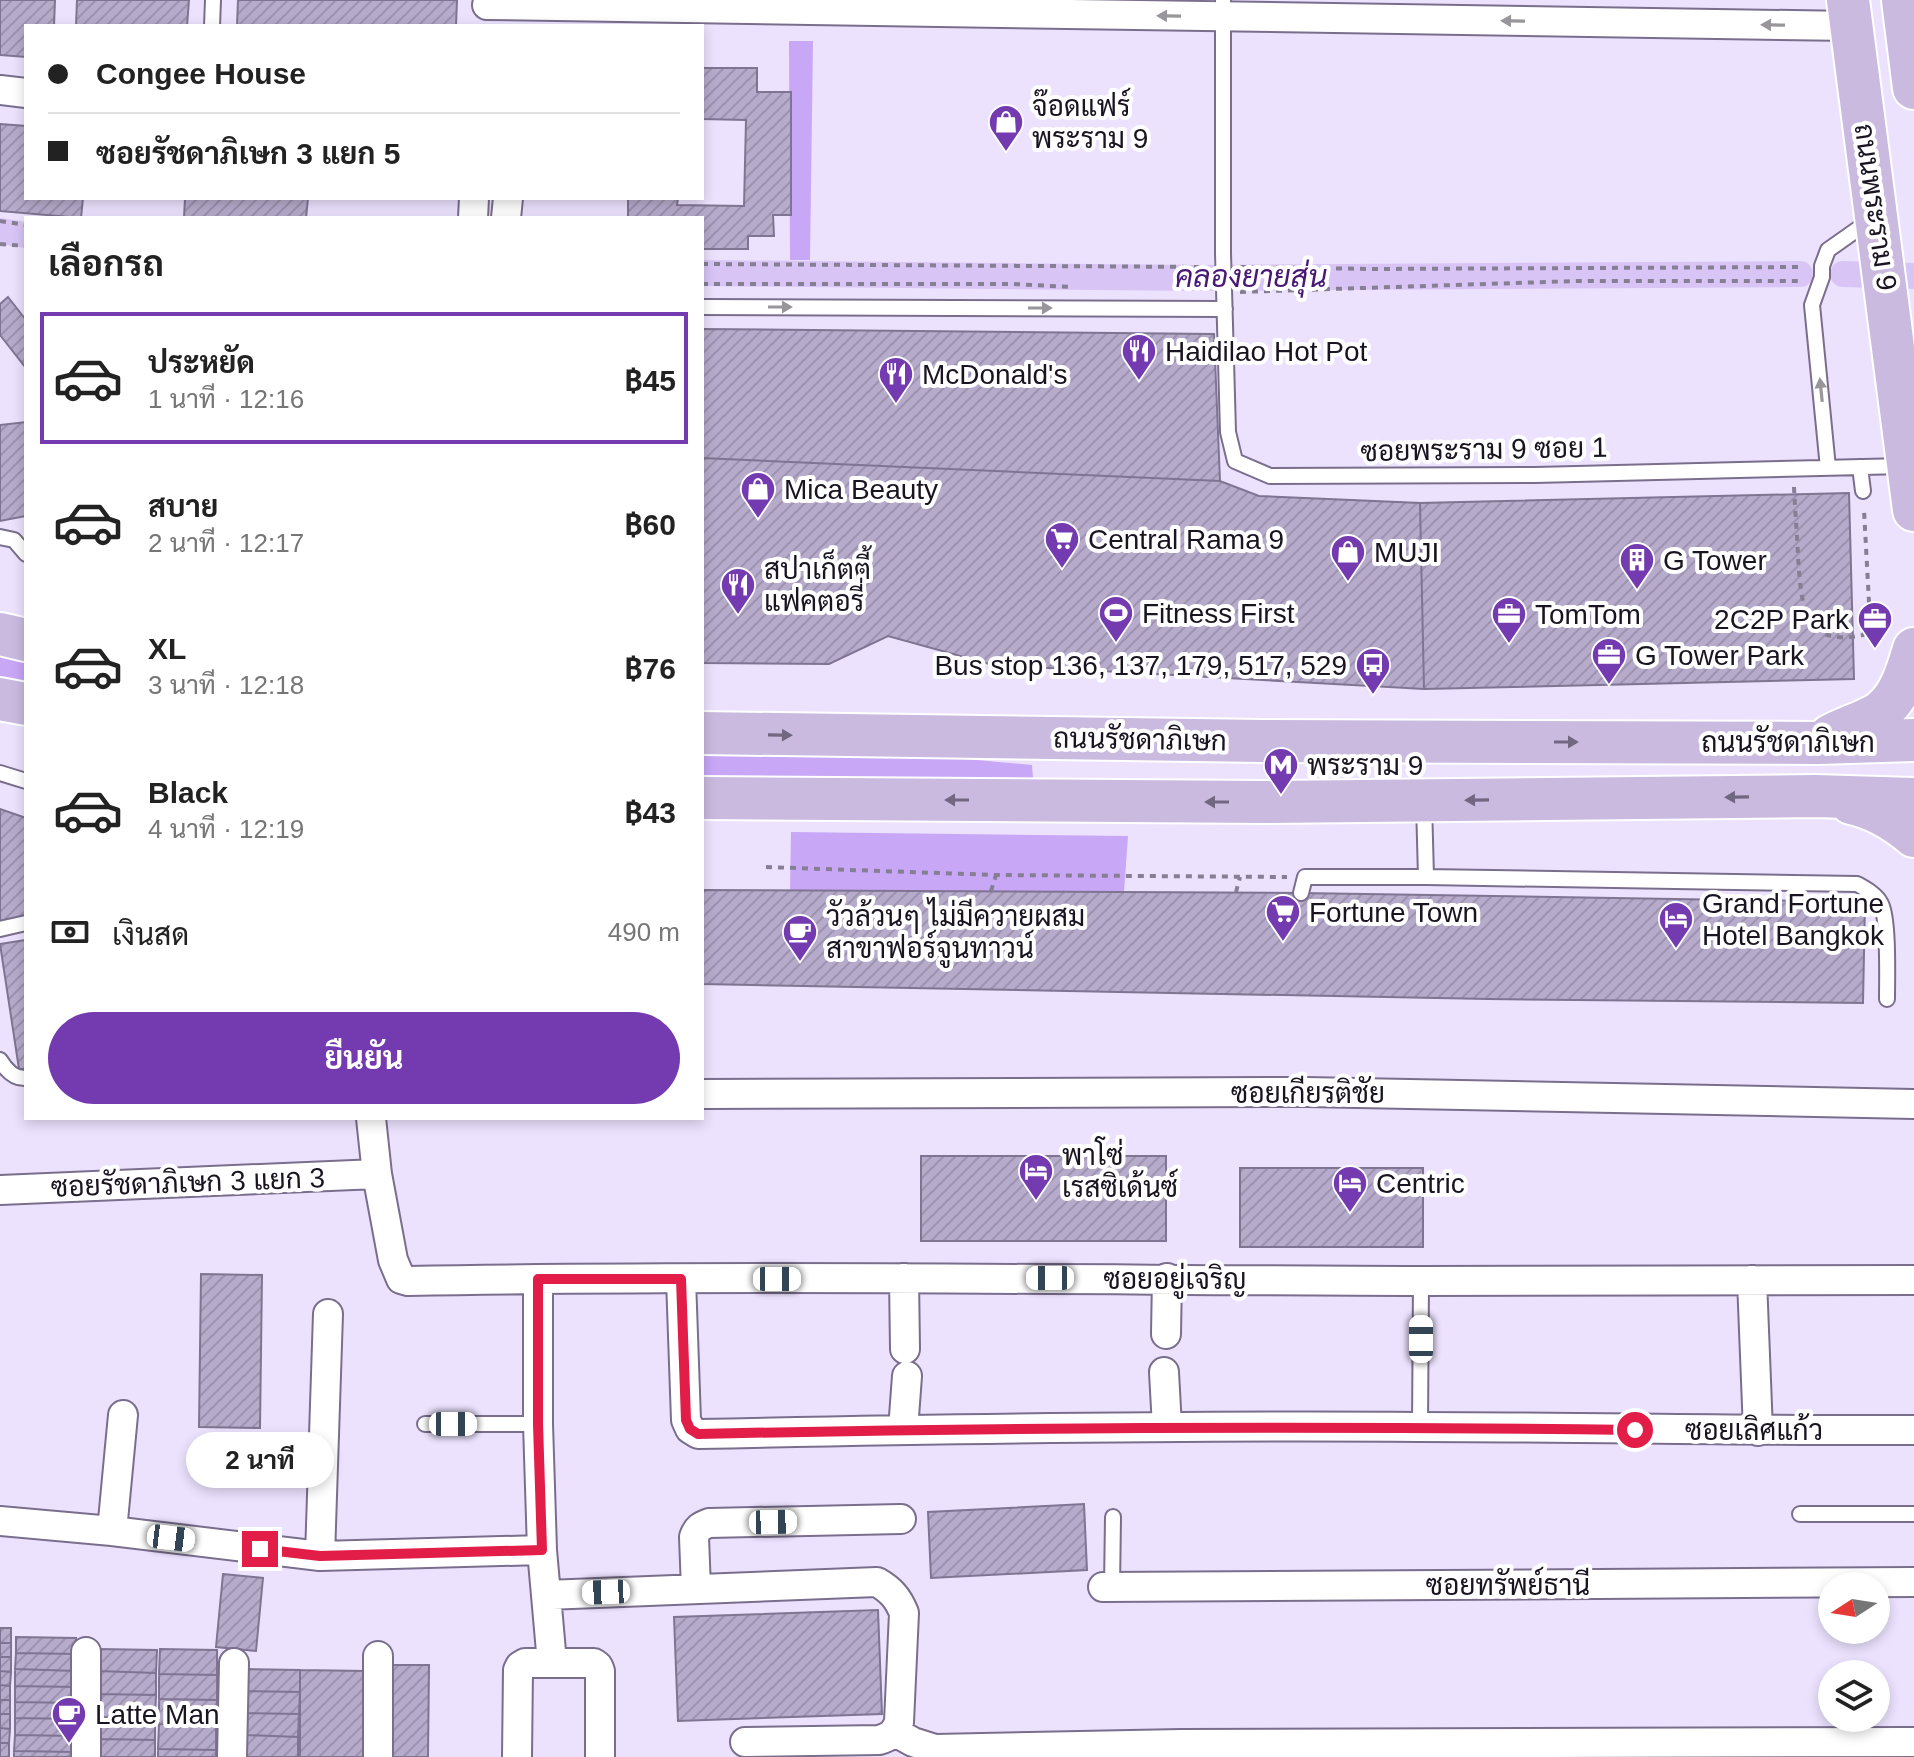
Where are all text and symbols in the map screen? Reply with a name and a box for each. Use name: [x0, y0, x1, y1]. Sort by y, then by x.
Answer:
one-way arrow: [1156, 10, 1181, 22]
one-way arrow: [1500, 15, 1525, 27]
one-way arrow: [1760, 19, 1785, 31]
text: Congee House: [96, 57, 306, 90]
place label: จ๊อดแฟร์ พระราม 9: [1032, 87, 1148, 154]
shop icon: จ๊อดแฟร์ พระราม 9: [987, 103, 1025, 153]
street label: ถนนพระราม 9: [1848, 122, 1903, 293]
text: ซอยรัชดาภิเษก 3 แยก 5: [96, 137, 400, 170]
text: เลือกรถ: [48, 243, 164, 284]
water label: คลองยายสุ่น: [1175, 259, 1327, 298]
one-way arrow: [768, 301, 793, 313]
one-way arrow: [1028, 302, 1053, 314]
restaurant icon: Haidilao Hot Pot: [1120, 332, 1158, 382]
place label: Haidilao Hot Pot: [1165, 336, 1368, 367]
icon: car: [52, 342, 124, 414]
text: ประหยัด: [148, 346, 255, 379]
restaurant icon: McDonald's: [877, 355, 915, 405]
place label: McDonald's: [922, 359, 1067, 390]
text: ฿45: [625, 364, 676, 397]
one-way arrow: [1814, 377, 1827, 402]
text: 1 นาที · 12:16: [148, 384, 304, 414]
street label: ซอยพระราม 9 ซอย 1: [1360, 432, 1608, 467]
shop icon: Mica Beauty: [739, 470, 777, 520]
place label: Mica Beauty: [784, 474, 938, 505]
icon: car: [52, 486, 124, 558]
text: สบาย: [148, 490, 218, 523]
text: ฿60: [625, 508, 676, 541]
supermarket icon: Central Rama 9: [1043, 520, 1081, 570]
place label: Central Rama 9: [1088, 524, 1284, 555]
text: 2 นาที · 12:17: [148, 528, 304, 558]
shop icon: MUJI: [1329, 533, 1367, 583]
place label: MUJI: [1374, 537, 1439, 568]
building icon: G Tower: [1618, 541, 1656, 591]
place label: สปาเก็ตตี้ แฟคตอรี่: [764, 545, 873, 617]
place label: G Tower: [1663, 545, 1767, 576]
restaurant icon: สปาเก็ตตี้ แฟคตอรี่: [719, 566, 757, 616]
sports icon: Fitness First: [1097, 594, 1135, 644]
office icon: TomTom: [1490, 595, 1528, 645]
place label: Fitness First: [1142, 598, 1295, 629]
place label: TomTom: [1535, 599, 1641, 630]
office icon: 2C2P Park: [1856, 600, 1894, 650]
place label: 2C2P Park: [1714, 604, 1850, 635]
icon: car: [52, 630, 124, 702]
text: XL: [148, 632, 186, 665]
office icon: G Tower Park: [1590, 636, 1628, 686]
place label: G Tower Park: [1635, 640, 1805, 671]
bus stop icon: Bus stop 136, 137, 179, 517, 529: [1354, 646, 1392, 696]
place label: Bus stop 136, 137, 179, 517, 529: [934, 650, 1347, 681]
text: ฿76: [625, 652, 676, 685]
text: 3 นาที · 12:18: [148, 670, 304, 700]
street label: ถนนรัชดาภิเษก: [1053, 719, 1227, 757]
street label: ถนนรัชดาภิเษก: [1701, 724, 1875, 758]
one-way arrow: [768, 728, 793, 741]
one-way arrow: [1554, 736, 1579, 748]
metro station icon: พระราม 9: [1262, 746, 1300, 796]
place label: พระราม 9: [1307, 750, 1423, 781]
icon: car: [52, 774, 124, 846]
text: Black: [148, 776, 228, 809]
one-way arrow: [1724, 791, 1749, 803]
one-way arrow: [944, 794, 969, 806]
one-way arrow: [1464, 794, 1489, 806]
text: ฿43: [625, 796, 676, 829]
one-way arrow: [1204, 796, 1229, 808]
text: 4 นาที · 12:19: [148, 814, 304, 844]
place label: Grand Fortune Hotel Bangkok: [1702, 888, 1885, 951]
supermarket icon: Fortune Town: [1264, 893, 1302, 943]
place label: วัวล้วนๆ ไม่มีควายผสม สาขาฟอร์จูนทาวน์: [826, 897, 1085, 968]
place label: Fortune Town: [1309, 897, 1478, 928]
hotel icon: Grand Fortune Hotel Bangkok: [1657, 900, 1695, 950]
icon: cash: [48, 910, 92, 954]
cafe icon: วัวล้วนๆ ไม่มีควายผสม สาขาฟอร์จูนทาวน์: [781, 913, 819, 963]
text: 490 m: [608, 917, 680, 947]
text: เงินสด: [112, 918, 189, 951]
button: ยืนยัน: [48, 1012, 680, 1104]
street label: ซอยเกียรติชัย: [1231, 1075, 1385, 1109]
place label: พาโซ่ เรสซิเด้นซ์: [1062, 1136, 1178, 1203]
hotel icon: พาโซ่ เรสซิเด้นซ์: [1017, 1152, 1055, 1202]
street label: ซอยรัชดาภิเษก 3 แยก 3: [50, 1159, 326, 1203]
hotel icon: Centric: [1331, 1164, 1369, 1214]
place label: Centric: [1376, 1168, 1465, 1199]
street label: ซอยอยู่เจริญ: [1103, 1262, 1247, 1299]
car: [1026, 1266, 1074, 1290]
car: [753, 1267, 801, 1291]
car: [1409, 1315, 1433, 1363]
car: [429, 1412, 477, 1436]
route start: [1617, 1412, 1653, 1448]
street label: ซอยเลิศแก้ว: [1685, 1412, 1823, 1446]
callout: 2 นาที: [186, 1433, 334, 1489]
text: 2 นาที: [225, 1445, 295, 1475]
car: [749, 1510, 797, 1534]
car: [146, 1523, 196, 1553]
route end: [242, 1531, 278, 1567]
street label: ซอยทรัพย์ธานี: [1426, 1566, 1590, 1601]
north arrow: [1818, 1572, 1890, 1644]
map controls: [1818, 1572, 1890, 1732]
car: [582, 1579, 630, 1605]
button: layers: [1818, 1660, 1890, 1732]
cafe icon: Latte Man: [50, 1695, 88, 1745]
place label: Latte Man: [95, 1699, 220, 1730]

